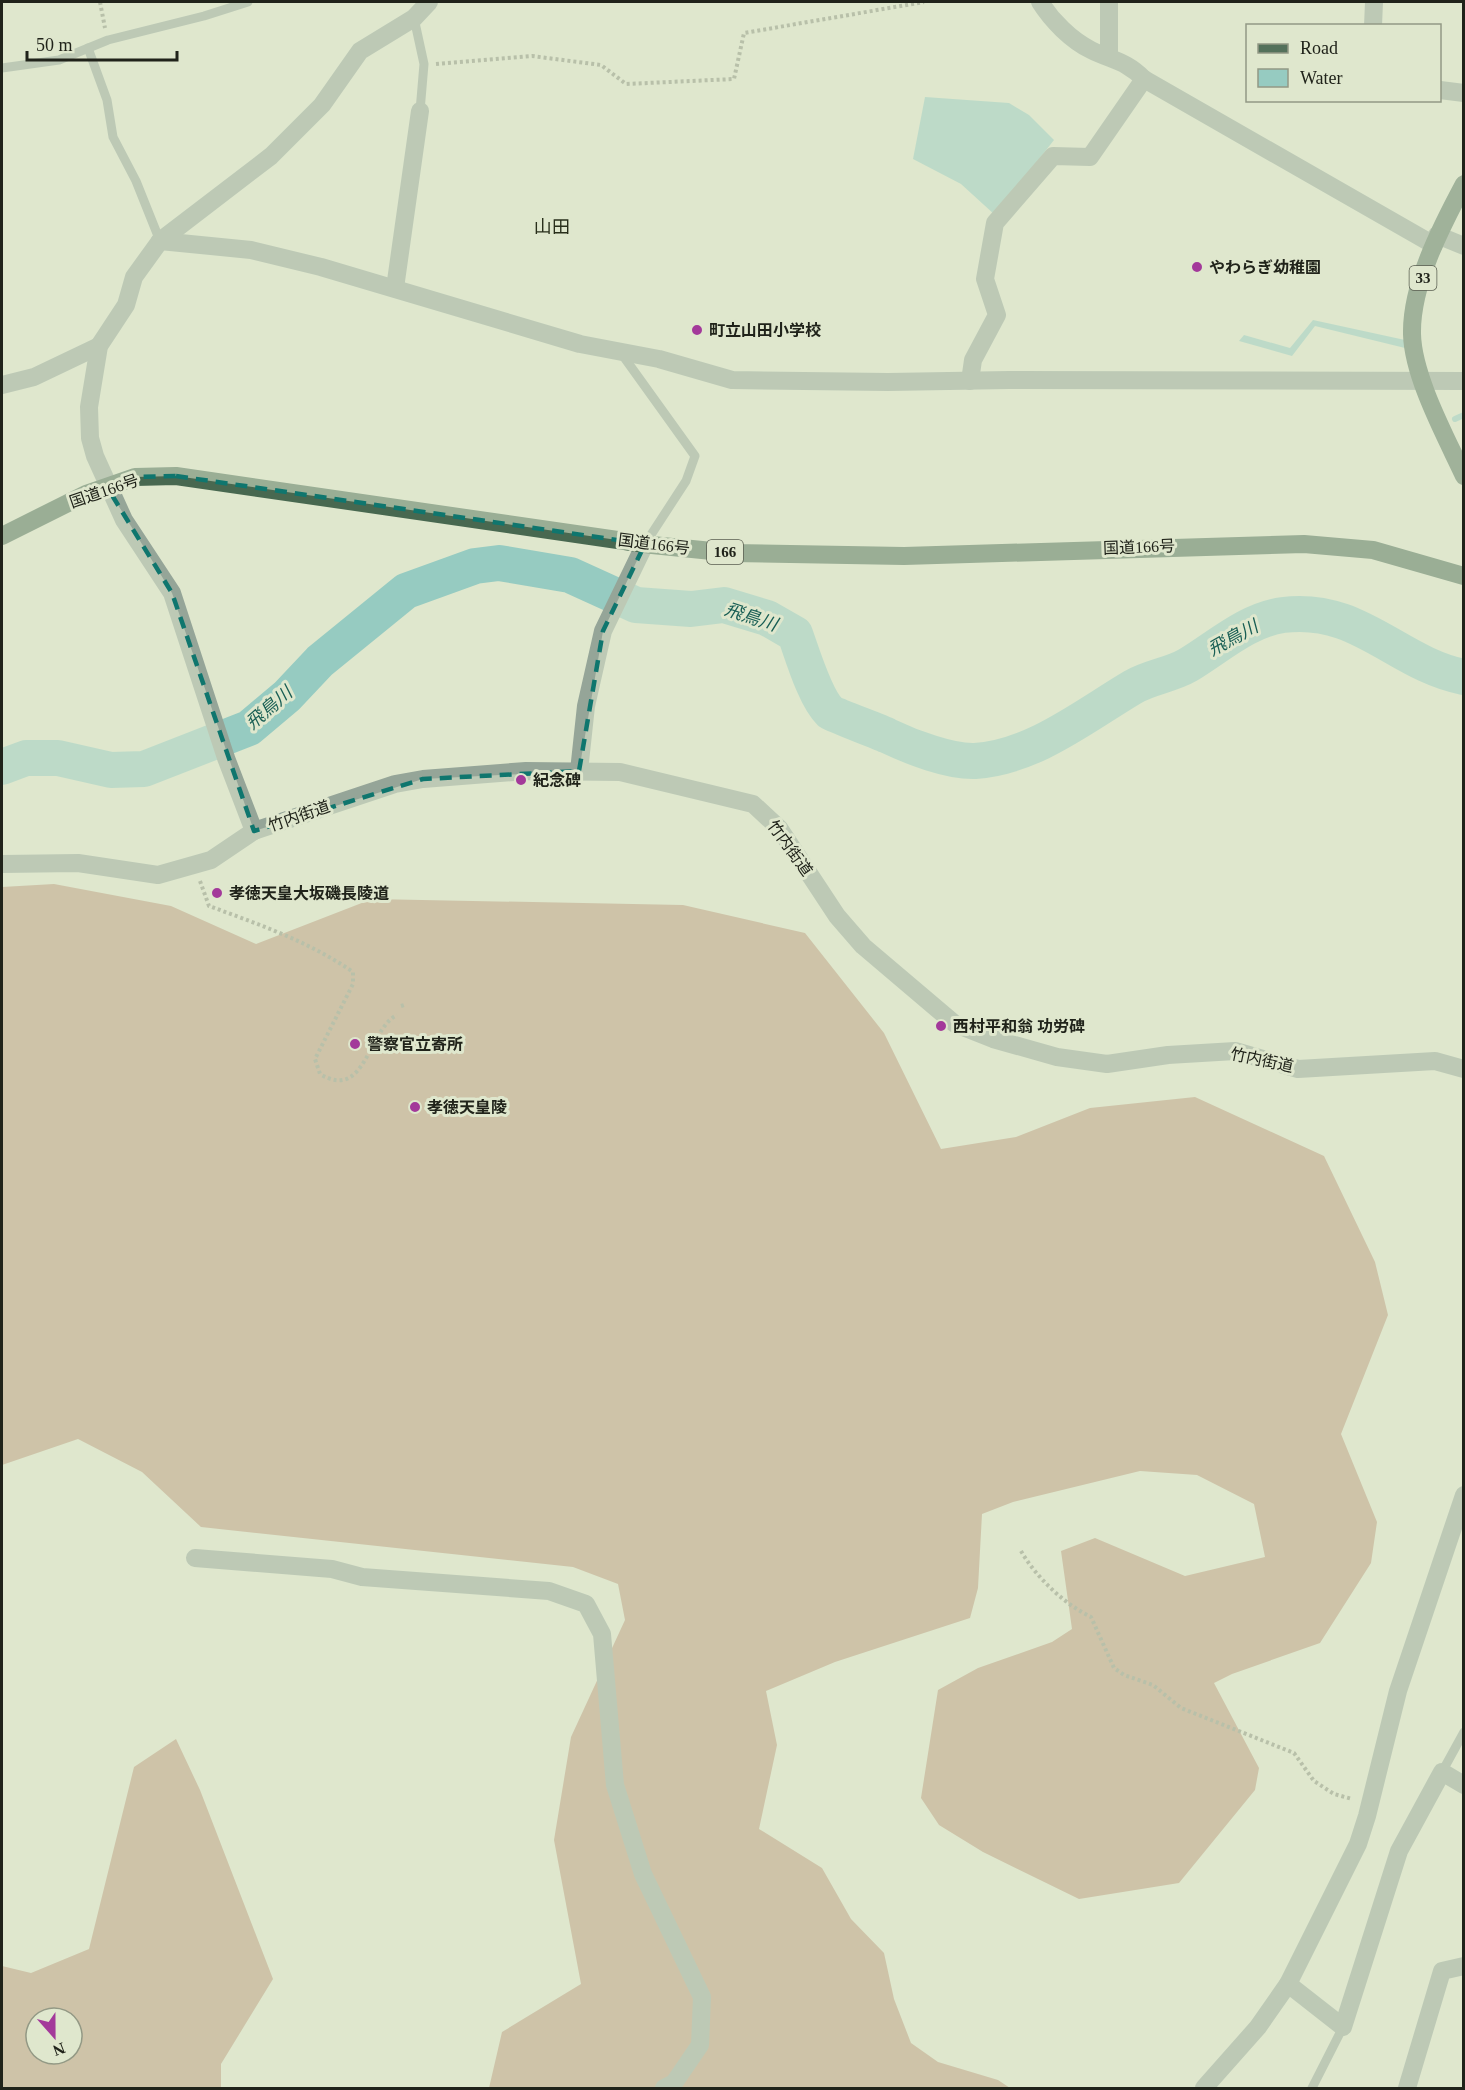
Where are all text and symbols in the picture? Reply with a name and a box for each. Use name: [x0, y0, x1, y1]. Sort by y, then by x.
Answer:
scale bar: [27, 24, 177, 62]
legend: [1246, 24, 1441, 102]
text: 50 m: [36, 35, 73, 55]
text: Road: [1300, 38, 1338, 58]
text: Water: [1300, 68, 1343, 88]
district label: 山田: [534, 217, 570, 237]
place label: やわらぎ幼稚園: [1209, 259, 1321, 276]
marker: やわらぎ幼稚園: [1190, 260, 1204, 274]
road number: 33: [1410, 266, 1436, 290]
place label: 町立山田小学校: [709, 322, 821, 339]
marker: 町立山田小学校: [690, 323, 704, 337]
street label: 国道166号: [67, 471, 141, 511]
street label: 国道166号: [617, 531, 691, 557]
street label: 国道166号: [1103, 537, 1175, 557]
road number: 166: [707, 540, 743, 564]
water label: 飛鳥川: [722, 599, 782, 635]
water label: 飛鳥川: [1205, 615, 1263, 660]
water label: 飛鳥川: [242, 681, 297, 733]
place label: 紀念碑: [533, 772, 581, 789]
marker: 紀念碑: [514, 773, 528, 787]
street label: 竹内街道: [266, 798, 332, 834]
street label: 竹内街道: [764, 817, 816, 879]
place label: 孝徳天皇大坂磯長陵道: [229, 884, 389, 902]
marker: 孝徳天皇大坂磯長陵道: [210, 886, 224, 900]
place label: 西村平和翁 功労碑: [953, 1017, 1085, 1035]
marker: 西村平和翁 功労碑: [934, 1019, 948, 1033]
place label: 警察官立寄所: [367, 1036, 463, 1053]
marker: 警察官立寄所: [348, 1037, 362, 1051]
street label: 竹内街道: [1229, 1045, 1295, 1075]
place label: 孝徳天皇陵: [427, 1098, 507, 1116]
marker: 孝徳天皇陵: [408, 1100, 422, 1114]
north arrow: [24, 2006, 84, 2066]
text: N: [50, 2040, 68, 2060]

